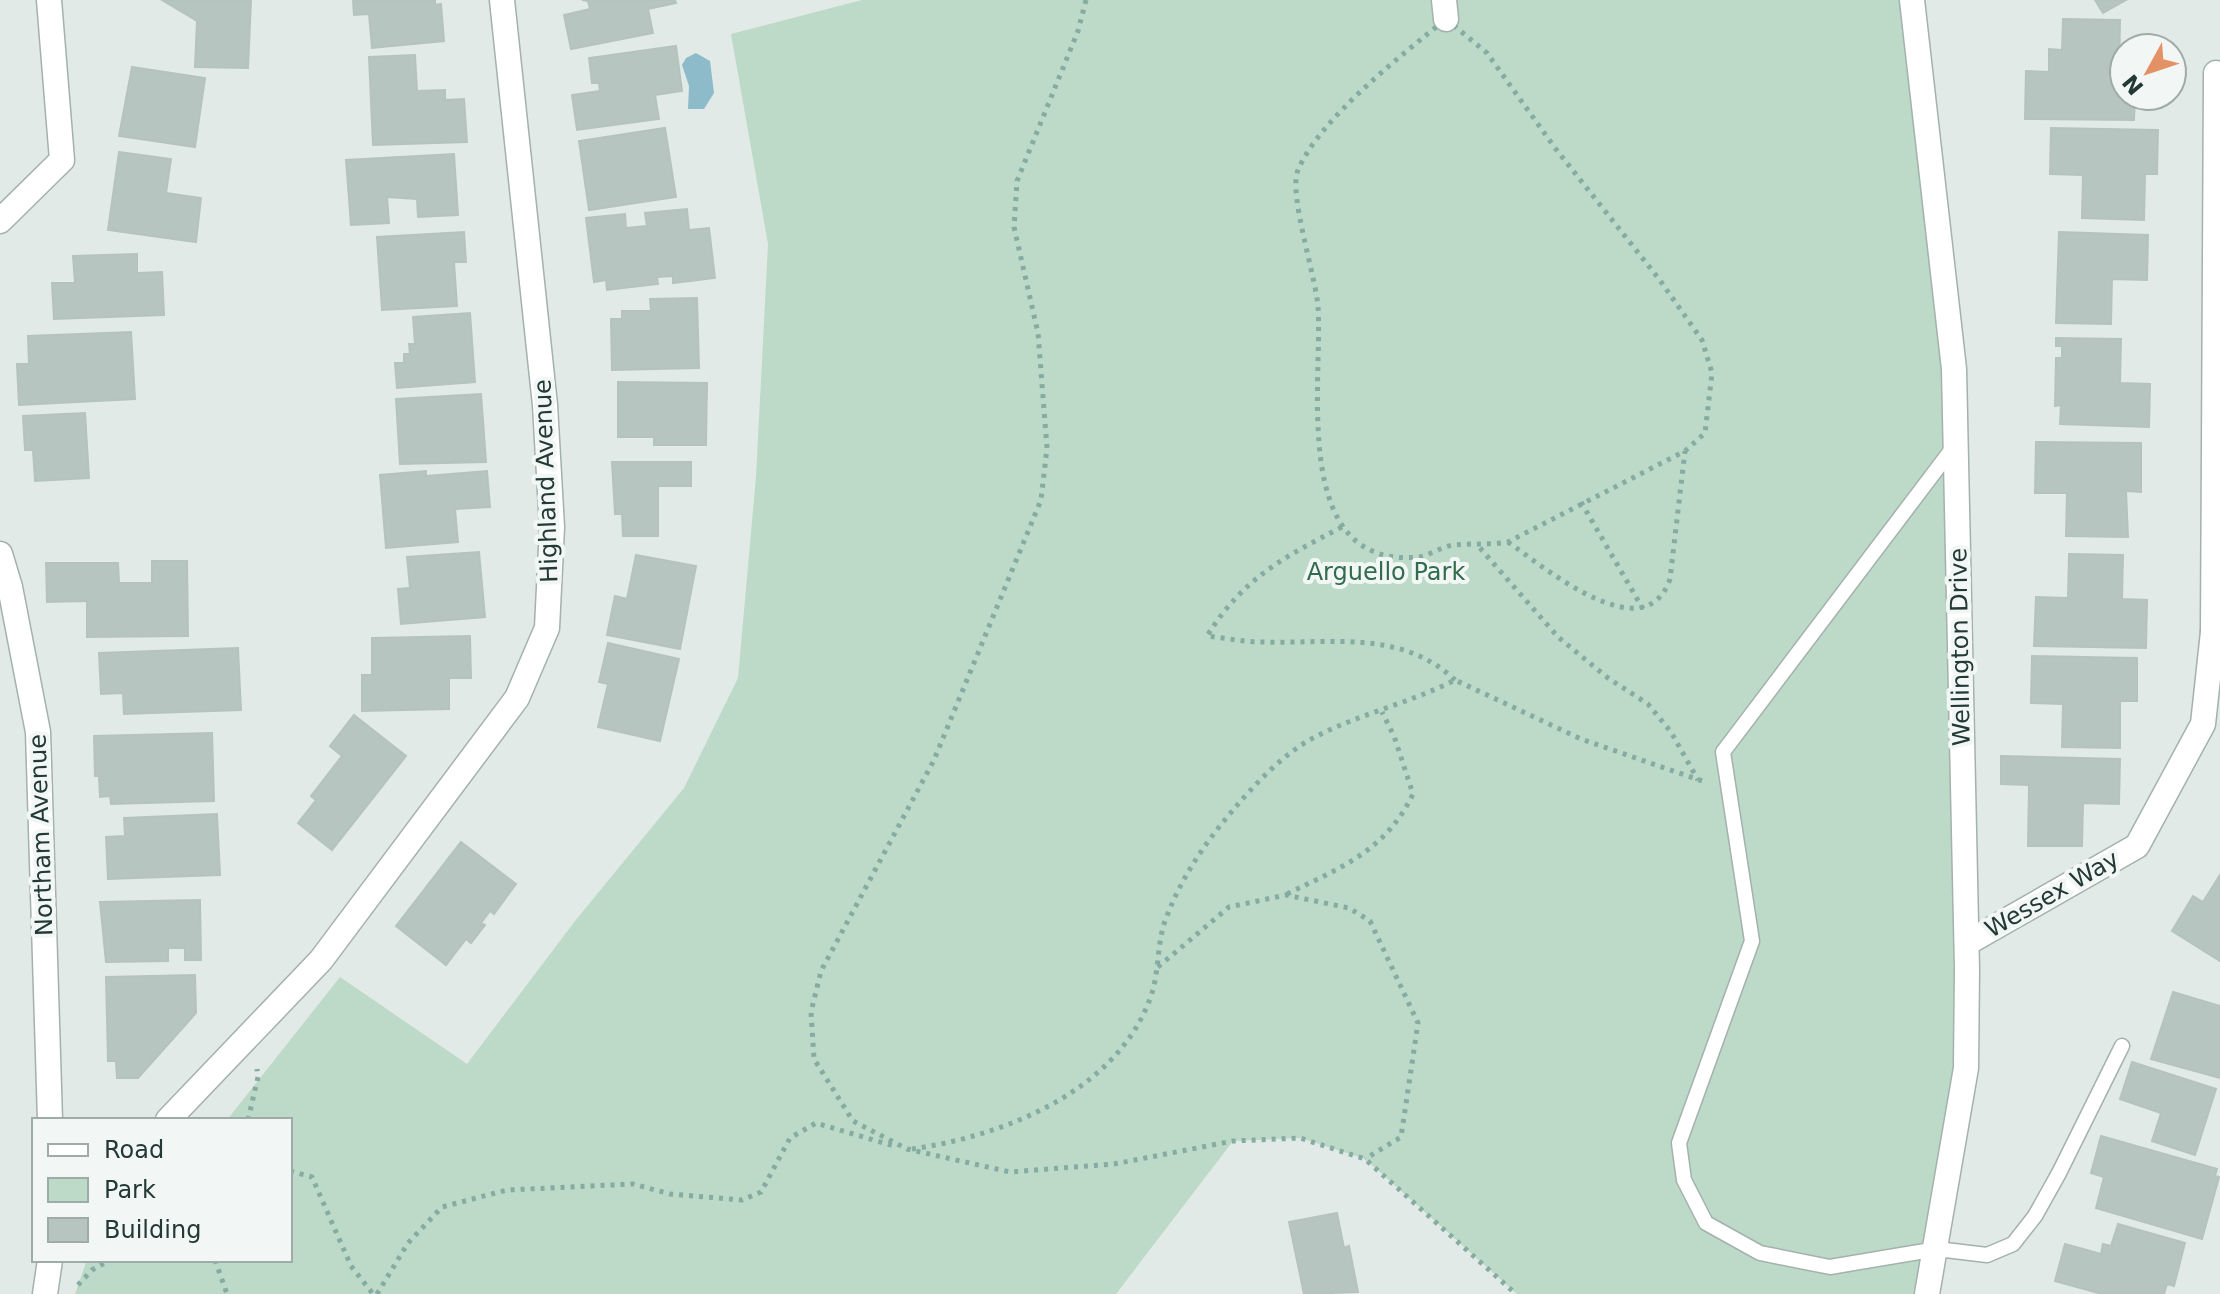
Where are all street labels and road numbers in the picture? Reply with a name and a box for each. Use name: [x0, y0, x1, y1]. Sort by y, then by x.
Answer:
street label: Highland Avenue: [528, 379, 564, 583]
street label: Wellington Drive: [1944, 548, 1976, 746]
street label: Northam Avenue: [23, 734, 59, 936]
street label: Wessex Way: [1980, 845, 2124, 943]

